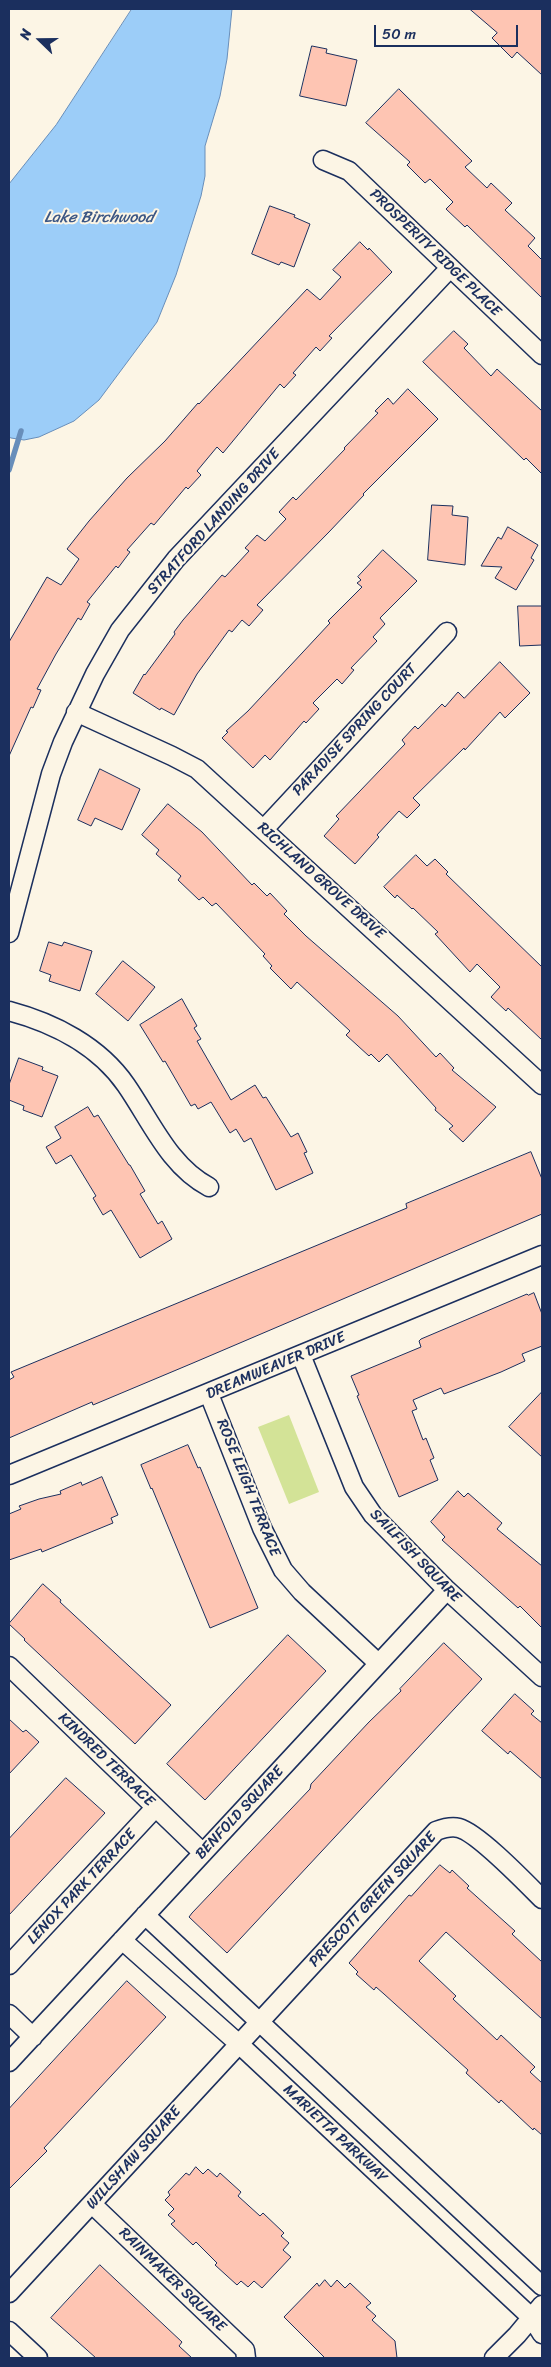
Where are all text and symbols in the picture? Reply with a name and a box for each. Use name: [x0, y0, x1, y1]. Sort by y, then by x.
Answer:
north arrow: [15, 15, 65, 65]
scale bar: [376, 15, 520, 47]
text: 50 m: [382, 21, 416, 47]
text: N: [12, 25, 39, 43]
street label: PROSPERITY RIDGE PLACE: [366, 186, 504, 320]
water label: Lake Birchwood: [44, 208, 154, 228]
street label: STRATFORD LANDING DRIVE: [144, 445, 284, 599]
street label: PARADISE SPRING COURT: [289, 660, 421, 800]
street label: RICHLAND GROVE DRIVE: [253, 819, 389, 943]
street label: DREAMWEAVER DRIVE: [204, 1329, 348, 1403]
street label: ROSE LEIGH TERRACE: [212, 1417, 284, 1559]
street label: SAILFISH SQUARE: [366, 1506, 464, 1606]
street label: KINDRED TERRACE: [54, 1709, 158, 1811]
street label: BENFOLD SQUARE: [192, 1763, 288, 1863]
street label: LENOX PARK TERRACE: [24, 1826, 140, 1948]
street label: PRESCOTT GREEN SQUARE: [306, 1829, 440, 1971]
street label: MARIETTA PARKWAY: [279, 2081, 391, 2187]
street label: WILLSHAW SQUARE: [83, 2103, 185, 2213]
street label: RAINMAKER SQUARE: [115, 2224, 229, 2336]

